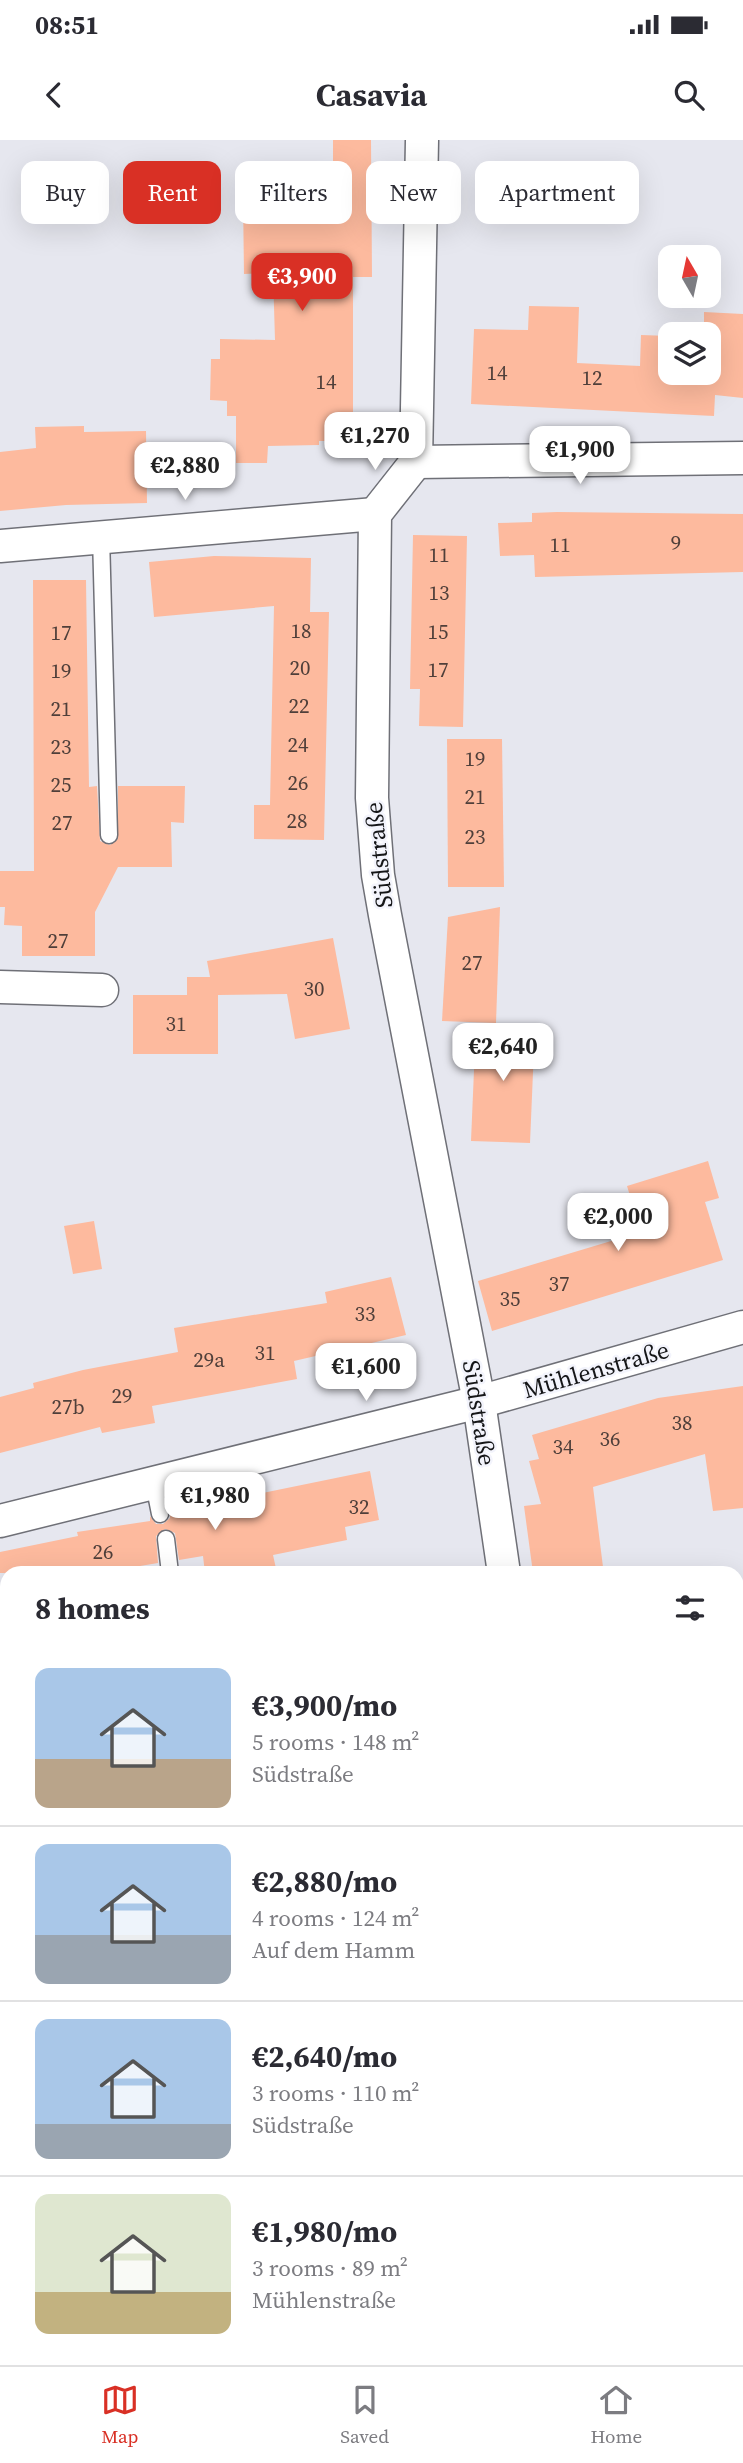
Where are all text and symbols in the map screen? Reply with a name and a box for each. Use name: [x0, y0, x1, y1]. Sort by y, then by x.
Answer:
text: 08:51: [35, 7, 99, 43]
text: Casavia: [316, 73, 427, 117]
icon: back: [35, 76, 73, 114]
icon: search: [670, 76, 708, 114]
chip: Buy: [21, 161, 109, 224]
chip: Rent: [123, 161, 221, 224]
chip: Filters: [235, 161, 352, 224]
chip: New: [366, 161, 461, 224]
chip: Apartment: [475, 161, 639, 224]
north arrow: [658, 245, 721, 308]
map controls: [658, 245, 721, 385]
pin: €3,900: [245, 254, 359, 313]
text: €3,900: [267, 260, 337, 292]
button: layers: [658, 322, 721, 385]
house number: 14: [487, 358, 508, 387]
house number: 12: [582, 363, 603, 392]
house number: 14: [316, 367, 337, 396]
pin: €1,270: [318, 412, 432, 472]
text: €1,270: [340, 419, 410, 451]
pin: €1,900: [523, 426, 637, 486]
text: €1,900: [545, 433, 615, 465]
pin: €2,880: [128, 442, 242, 502]
text: €2,880: [150, 449, 220, 481]
house number: 9: [671, 528, 681, 557]
house number: 11: [550, 530, 571, 559]
house number: 11: [429, 540, 450, 569]
house number: 13: [429, 578, 450, 607]
house number: 18: [291, 616, 312, 645]
house number: 15: [428, 617, 449, 646]
house number: 17: [51, 618, 72, 647]
house number: 20: [290, 653, 311, 682]
house number: 17: [428, 655, 449, 684]
house number: 19: [51, 656, 72, 685]
house number: 22: [289, 691, 310, 720]
house number: 21: [51, 694, 72, 723]
house number: 24: [288, 730, 309, 759]
house number: 23: [51, 732, 72, 761]
house number: 19: [465, 744, 486, 773]
house number: 26: [288, 768, 309, 797]
house number: 25: [51, 770, 72, 799]
house number: 21: [465, 782, 486, 811]
street label: Südstraße: [357, 801, 400, 910]
house number: 28: [287, 806, 308, 835]
house number: 27: [52, 808, 73, 837]
house number: 23: [465, 822, 486, 851]
house number: 27: [48, 926, 69, 955]
house number: 27: [462, 948, 483, 977]
house number: 30: [304, 974, 325, 1003]
house number: 31: [166, 1009, 187, 1038]
pin: €2,640: [446, 1024, 560, 1083]
text: €2,640: [468, 1030, 538, 1062]
pin: €2,000: [561, 1194, 675, 1253]
text: €2,000: [583, 1200, 653, 1232]
house number: 37: [549, 1269, 570, 1298]
house number: 35: [500, 1284, 521, 1313]
house number: 33: [355, 1299, 376, 1328]
street label: Mühlenstraße: [519, 1333, 673, 1406]
house number: 31: [255, 1338, 276, 1367]
pin: €1,600: [309, 1344, 423, 1403]
house number: 29a: [193, 1345, 225, 1374]
text: €1,600: [331, 1350, 401, 1382]
street label: Südstraße: [455, 1358, 504, 1468]
house number: 29: [112, 1381, 133, 1410]
house number: 27b: [51, 1392, 85, 1421]
house number: 38: [672, 1408, 693, 1437]
house number: 36: [600, 1424, 621, 1453]
house number: 34: [553, 1432, 574, 1461]
pin: €1,980: [158, 1472, 272, 1532]
text: €1,980: [180, 1479, 250, 1511]
house number: 32: [349, 1492, 370, 1521]
house number: 26: [93, 1537, 114, 1566]
text: 8 homes: [35, 1588, 150, 1629]
icon: filters: [671, 1589, 709, 1627]
text: €3,900/mo: [252, 1685, 397, 1726]
icon: home: [91, 1696, 175, 1780]
text: 5 rooms · 148 m²: [252, 1726, 419, 1758]
text: Südstraße: [252, 1758, 354, 1790]
text: €2,880/mo: [252, 1861, 397, 1902]
icon: home: [91, 1872, 175, 1956]
text: 4 rooms · 124 m²: [252, 1902, 419, 1934]
text: Auf dem Hamm: [252, 1934, 415, 1966]
text: €2,640/mo: [252, 2036, 397, 2077]
icon: home: [91, 2047, 175, 2131]
text: 3 rooms · 110 m²: [252, 2077, 419, 2109]
text: Südstraße: [252, 2109, 354, 2141]
text: €1,980/mo: [252, 2211, 397, 2252]
icon: home: [91, 2222, 175, 2306]
text: 3 rooms · 89 m²: [252, 2252, 408, 2284]
text: Mühlenstraße: [252, 2284, 396, 2316]
tab: Map: [101, 2381, 139, 2449]
tab: Saved: [340, 2381, 389, 2449]
tab: Home: [590, 2381, 642, 2449]

